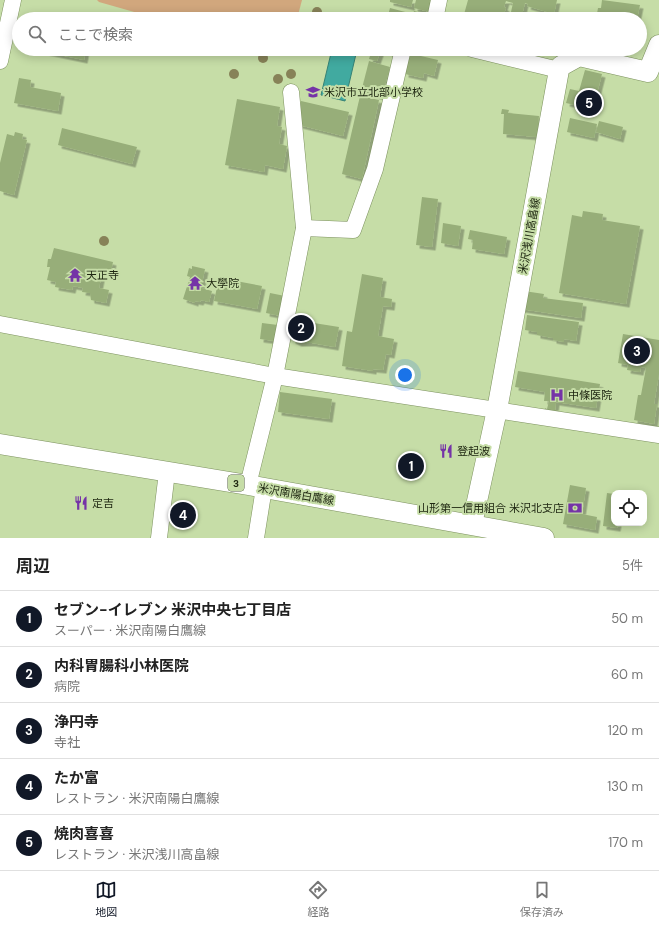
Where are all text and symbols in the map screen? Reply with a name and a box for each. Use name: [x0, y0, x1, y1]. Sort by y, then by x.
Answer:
search box: [12, 12, 647, 56]
icon: search: [26, 23, 48, 45]
text: ここで検索: [58, 25, 133, 45]
school or university icon: 米沢市立北部小学校: [305, 84, 321, 100]
place label: 米沢市立北部小学校: [324, 85, 423, 99]
pin: 5: [576, 88, 602, 118]
street label: 米沢浅川高畠線: [515, 197, 543, 275]
temple icon: 天正寺: [67, 267, 83, 283]
place label: 天正寺: [86, 268, 119, 282]
temple icon: 大學院: [187, 275, 203, 291]
place label: 大學院: [206, 276, 239, 290]
pin: 2: [288, 313, 314, 343]
pin: 3: [624, 336, 650, 366]
your location: [395, 365, 415, 385]
hospital icon: 中條医院: [549, 387, 565, 403]
place label: 中條医院: [568, 388, 612, 402]
restaurant icon: 登起波: [438, 443, 454, 459]
place label: 登起波: [457, 444, 490, 458]
pin: 1: [398, 451, 424, 481]
road number: 3: [228, 475, 244, 491]
street label: 米沢南陽白鷹線: [257, 480, 335, 508]
map controls: [611, 490, 647, 526]
button: locate: [611, 490, 647, 526]
restaurant icon: 定吉: [73, 495, 89, 511]
place label: 定吉: [92, 496, 114, 510]
pin: 4: [170, 500, 196, 530]
bank icon: 山形第一信用組合 米沢北支店: [567, 500, 583, 516]
place label: 山形第一信用組合 米沢北支店: [418, 501, 564, 515]
text: 周辺: [16, 555, 50, 577]
text: 5件: [622, 557, 643, 574]
text: セブン-イレブン 米沢中央七丁目店: [54, 600, 291, 620]
text: 1: [27, 610, 31, 627]
text: 50 m: [611, 610, 643, 627]
text: スーパー · 米沢南陽白鷹線: [54, 622, 206, 639]
text: 内科胃腸科小林医院: [54, 656, 189, 676]
text: 2: [25, 666, 33, 683]
text: 60 m: [611, 666, 643, 683]
text: 病院: [54, 678, 80, 695]
text: 浄円寺: [54, 712, 99, 732]
text: 3: [25, 722, 33, 739]
text: 120 m: [608, 722, 643, 739]
text: 寺社: [54, 734, 80, 751]
text: たか富: [54, 768, 99, 788]
text: 4: [25, 778, 33, 795]
text: 130 m: [607, 778, 643, 795]
text: レストラン · 米沢南陽白鷹線: [54, 790, 220, 807]
text: 焼肉喜喜: [54, 824, 114, 844]
text: 5: [25, 834, 33, 851]
text: 170 m: [608, 834, 643, 851]
text: レストラン · 米沢浅川高畠線: [54, 846, 220, 863]
tab: 地図: [95, 879, 117, 919]
tab: 経路: [307, 879, 329, 919]
tab: 保存済み: [520, 879, 564, 919]

